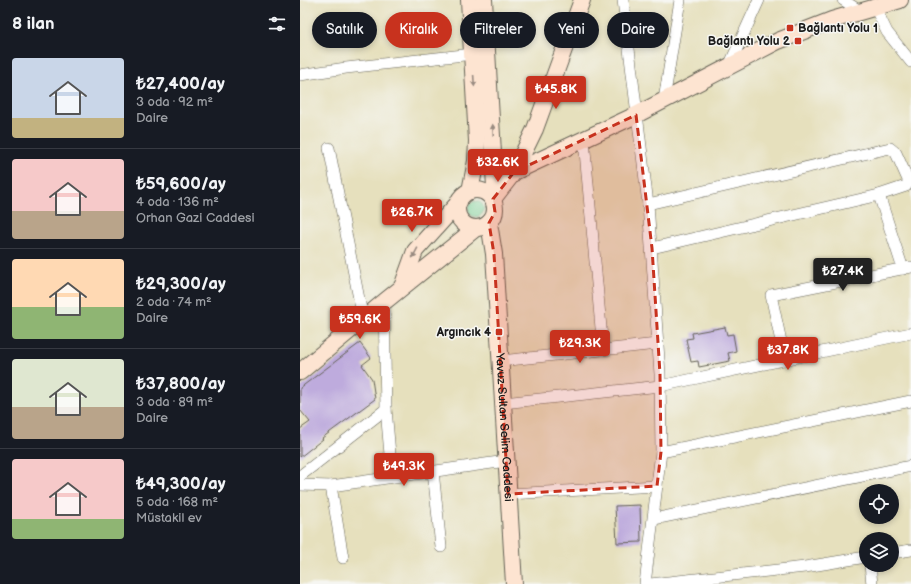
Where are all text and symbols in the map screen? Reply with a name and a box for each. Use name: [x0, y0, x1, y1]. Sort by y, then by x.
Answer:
chip: Satılık: [312, 12, 377, 48]
chip: Kiralık: [385, 12, 452, 48]
chip: Filtreler: [460, 12, 536, 48]
chip: Yeni: [544, 12, 599, 48]
chip: Daire: [607, 12, 669, 48]
icon: filters: [266, 13, 288, 35]
text: 8 ilan: [12, 14, 55, 34]
place label: Bağlantı Yolu 1: [798, 21, 878, 36]
marker: Bağlantı Yolu 1: [785, 23, 795, 33]
place label: Bağlantı Yolu 2: [708, 34, 791, 49]
marker: Bağlantı Yolu 2: [793, 36, 803, 46]
icon: home: [44, 74, 92, 122]
text: ₺27,400/ay: [136, 74, 225, 94]
one-way arrow: [471, 75, 478, 87]
pin: ₺45.8K: [523, 76, 589, 110]
text: ₺45.8K: [535, 81, 577, 97]
text: 3 oda · 92 m²: [136, 94, 213, 110]
text: Daire: [136, 110, 168, 126]
one-way arrow: [489, 124, 496, 136]
pin: ₺32.6K: [465, 149, 531, 183]
text: ₺32.6K: [477, 154, 519, 170]
text: ₺59,600/ay: [136, 174, 226, 194]
icon: home: [44, 175, 92, 223]
text: 4 oda · 136 m²: [136, 194, 219, 210]
pin: ₺26.7K: [379, 199, 445, 233]
text: ₺26.7K: [391, 204, 433, 220]
text: Orhan Gazi Caddesi: [136, 210, 255, 226]
one-way arrow: [412, 247, 419, 259]
pin: ₺27.4K: [810, 258, 876, 292]
text: ₺27.4K: [822, 263, 864, 279]
text: ₺29,300/ay: [136, 274, 226, 294]
icon: home: [44, 275, 92, 323]
text: 2 oda · 74 m²: [136, 294, 212, 310]
pin: ₺59.6K: [327, 306, 393, 340]
text: Daire: [136, 310, 168, 326]
text: ₺59.6K: [339, 311, 381, 327]
place label: Argıncık 4: [436, 325, 491, 340]
marker: Argıncık 4: [494, 327, 504, 337]
pin: ₺29.3K: [547, 330, 613, 364]
text: ₺29.3K: [559, 335, 601, 351]
pin: ₺37.8K: [755, 337, 821, 371]
text: ₺37.8K: [767, 342, 809, 358]
street label: Yavuz Sultan Selim Caddesi: [492, 352, 516, 502]
text: ₺37,800/ay: [136, 374, 225, 394]
icon: home: [44, 375, 92, 423]
text: 3 oda · 89 m²: [136, 394, 213, 410]
text: Daire: [136, 410, 168, 426]
pin: ₺49.3K: [371, 453, 437, 487]
text: ₺49.3K: [383, 458, 425, 474]
text: ₺49,300/ay: [136, 474, 226, 494]
icon: home: [44, 475, 92, 523]
map controls: [859, 484, 899, 572]
button: locate: [859, 484, 899, 524]
text: 5 oda · 168 m²: [136, 494, 218, 510]
text: Müstakil ev: [136, 510, 202, 526]
button: layers: [859, 532, 899, 572]

